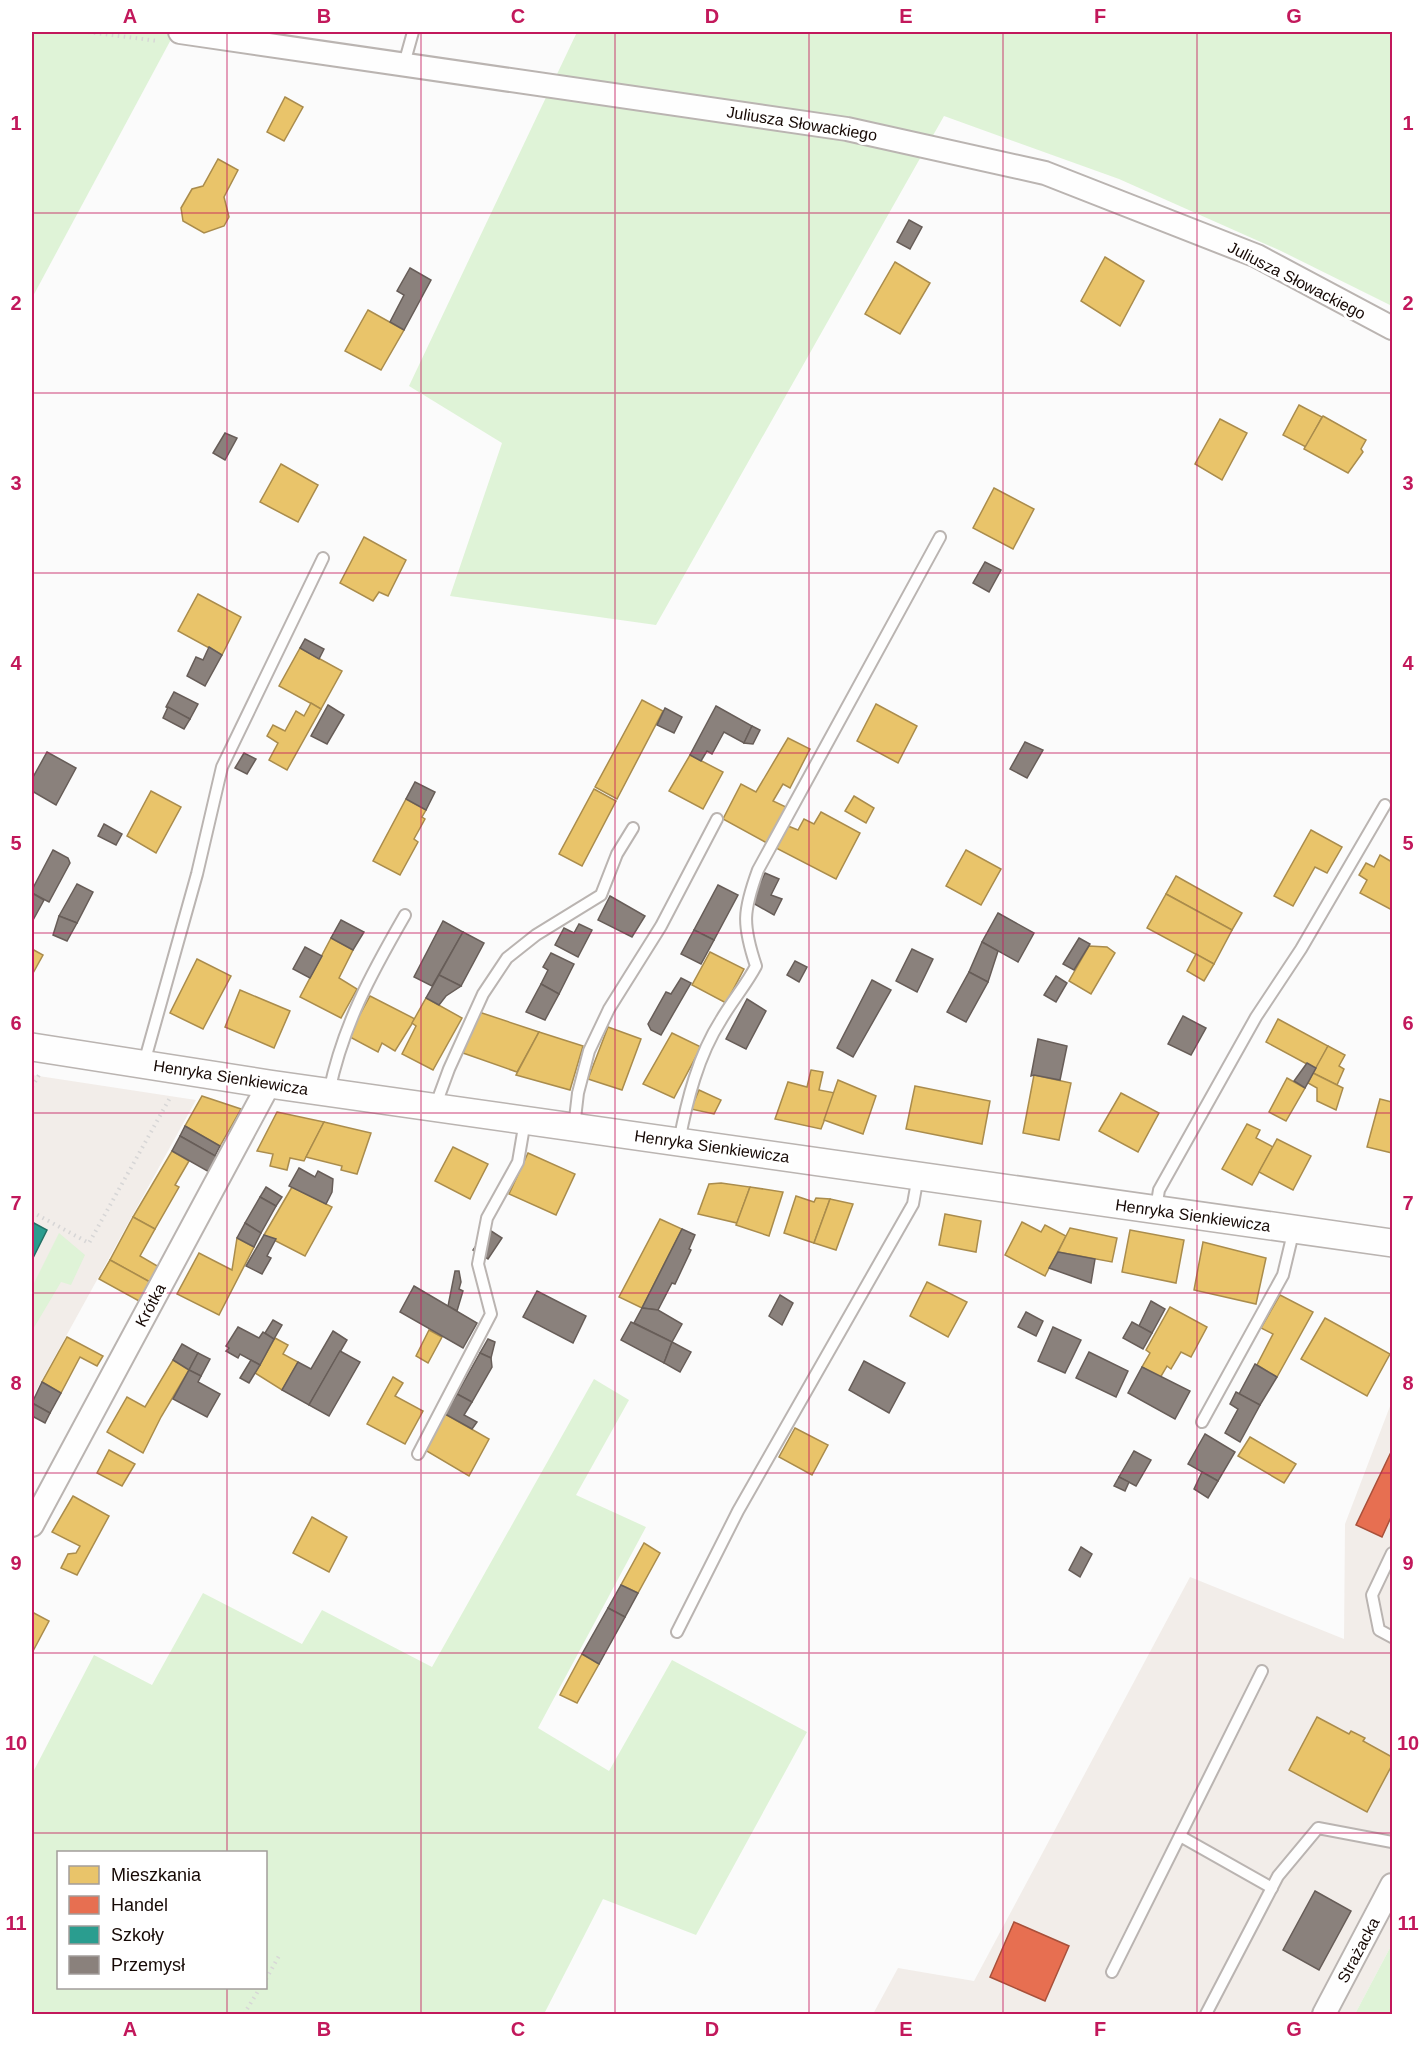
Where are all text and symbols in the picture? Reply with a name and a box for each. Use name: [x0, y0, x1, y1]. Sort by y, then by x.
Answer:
text: A: [123, 5, 137, 27]
text: B: [317, 5, 331, 27]
text: C: [511, 5, 525, 27]
text: D: [705, 5, 719, 27]
text: E: [899, 5, 913, 27]
text: F: [1094, 5, 1106, 27]
text: G: [1286, 5, 1302, 27]
street label: Juliusza Słowackiego: [725, 103, 878, 144]
text: 1: [10, 112, 22, 134]
text: 1: [1402, 112, 1414, 134]
street label: Juliusza Słowackiego: [1225, 238, 1368, 323]
text: 2: [10, 292, 22, 314]
text: 2: [1402, 292, 1414, 314]
text: 3: [10, 472, 22, 494]
text: 3: [1402, 472, 1414, 494]
text: 4: [10, 652, 22, 674]
text: 4: [1402, 652, 1414, 674]
text: 5: [10, 832, 22, 854]
text: 5: [1402, 832, 1414, 854]
text: 6: [10, 1012, 22, 1034]
text: 6: [1402, 1012, 1414, 1034]
street label: Henryka Sienkiewicza: [152, 1057, 310, 1098]
street label: Henryka Sienkiewicza: [633, 1127, 791, 1166]
text: 7: [10, 1192, 22, 1214]
text: 7: [1402, 1192, 1414, 1214]
street label: Henryka Sienkiewicza: [1114, 1196, 1272, 1235]
street label: Krótka: [132, 1281, 169, 1330]
text: 8: [10, 1372, 22, 1394]
text: 8: [1402, 1372, 1414, 1394]
text: 9: [10, 1552, 22, 1574]
text: 9: [1402, 1552, 1414, 1574]
text: 10: [5, 1732, 27, 1754]
text: 10: [1397, 1732, 1419, 1754]
legend: [57, 1851, 267, 1989]
text: Mieszkania: [111, 1865, 202, 1885]
text: Handel: [111, 1895, 168, 1915]
text: 11: [5, 1912, 27, 1934]
text: 11: [1397, 1912, 1419, 1934]
street label: Strażacka: [1334, 1915, 1383, 1986]
text: Szkoły: [111, 1925, 164, 1945]
text: Przemysł: [111, 1955, 185, 1975]
text: A: [123, 2018, 137, 2040]
text: B: [317, 2018, 331, 2040]
text: C: [511, 2018, 525, 2040]
text: D: [705, 2018, 719, 2040]
text: E: [899, 2018, 913, 2040]
text: F: [1094, 2018, 1106, 2040]
text: G: [1286, 2018, 1302, 2040]

